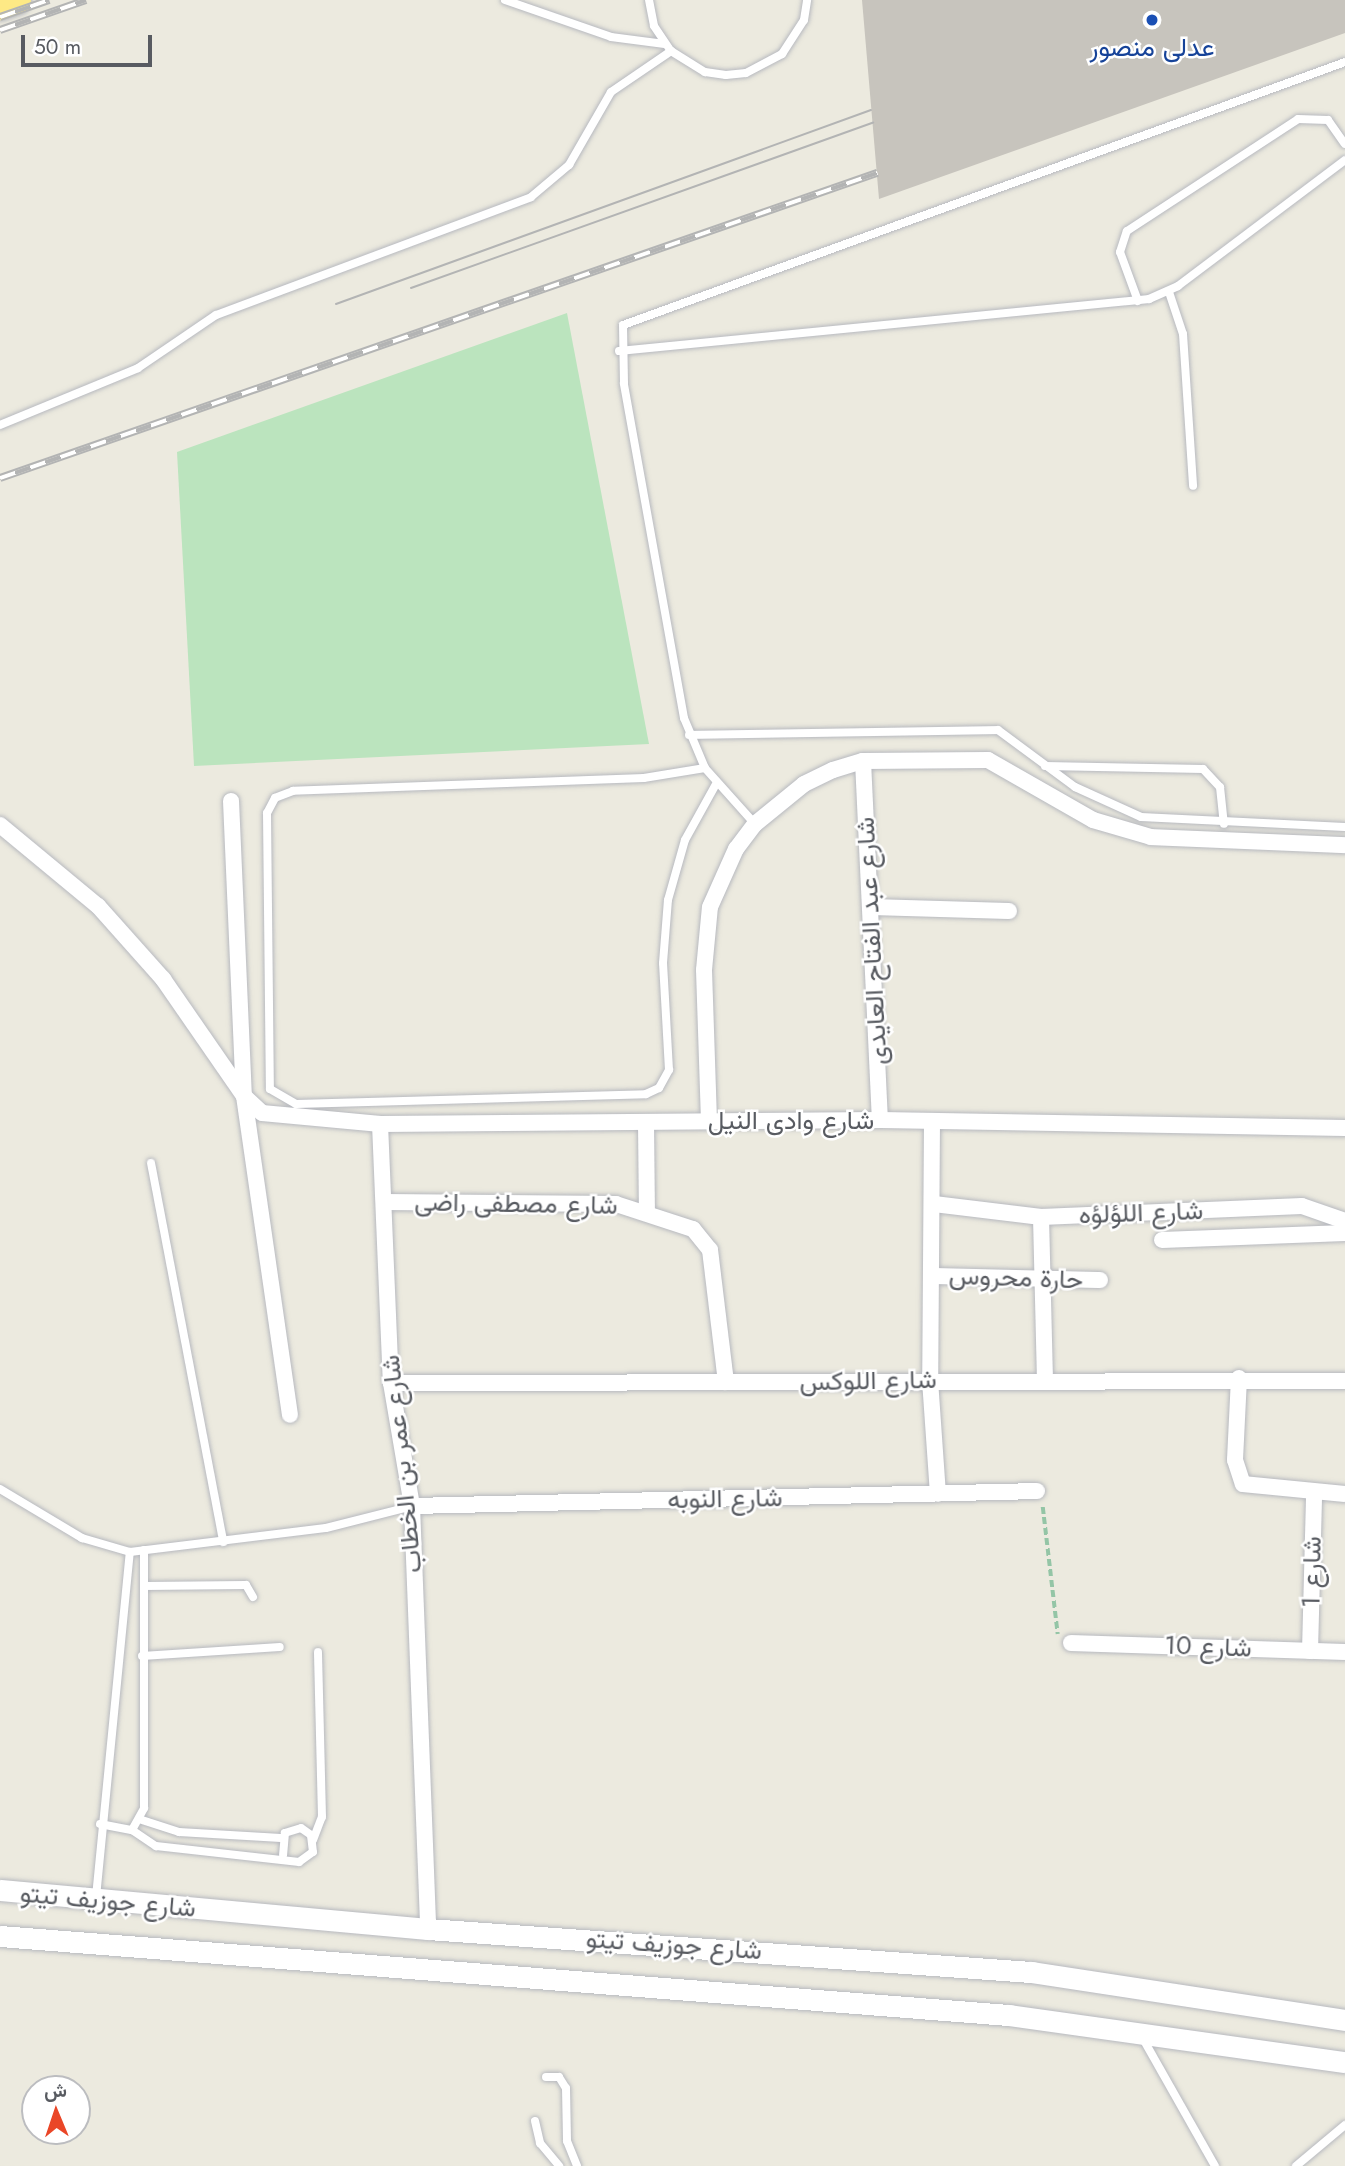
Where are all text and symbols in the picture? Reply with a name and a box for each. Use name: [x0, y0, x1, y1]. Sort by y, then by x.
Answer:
marker: عدلى منصور: [1142, 10, 1162, 30]
scale bar: [24, 21, 156, 65]
text: 50 m: [34, 32, 81, 62]
place label: عدلى منصور: [1090, 32, 1214, 64]
street label: شارع عبد الفتاح العايدى: [850, 816, 894, 1066]
street label: شارع وادى النيل: [708, 1105, 874, 1137]
street label: شارع مصطفى راضى: [414, 1187, 618, 1221]
street label: شارع اللؤلؤه: [1078, 1195, 1204, 1231]
street label: حارة محروس: [948, 1260, 1084, 1296]
street label: شارع عمر بن الخطاب: [375, 1353, 429, 1575]
street label: شارع اللوكس: [799, 1364, 937, 1398]
street label: شارع النوبه: [667, 1482, 783, 1516]
street label: شارع 1: [1296, 1536, 1328, 1608]
street label: شارع 10: [1164, 1630, 1252, 1664]
street label: شارع جوزيف تيتو: [19, 1878, 197, 1924]
street label: شارع جوزيف تيتو: [585, 1923, 763, 1967]
north arrow: [21, 2075, 91, 2145]
text: ش: [43, 2077, 67, 2104]

